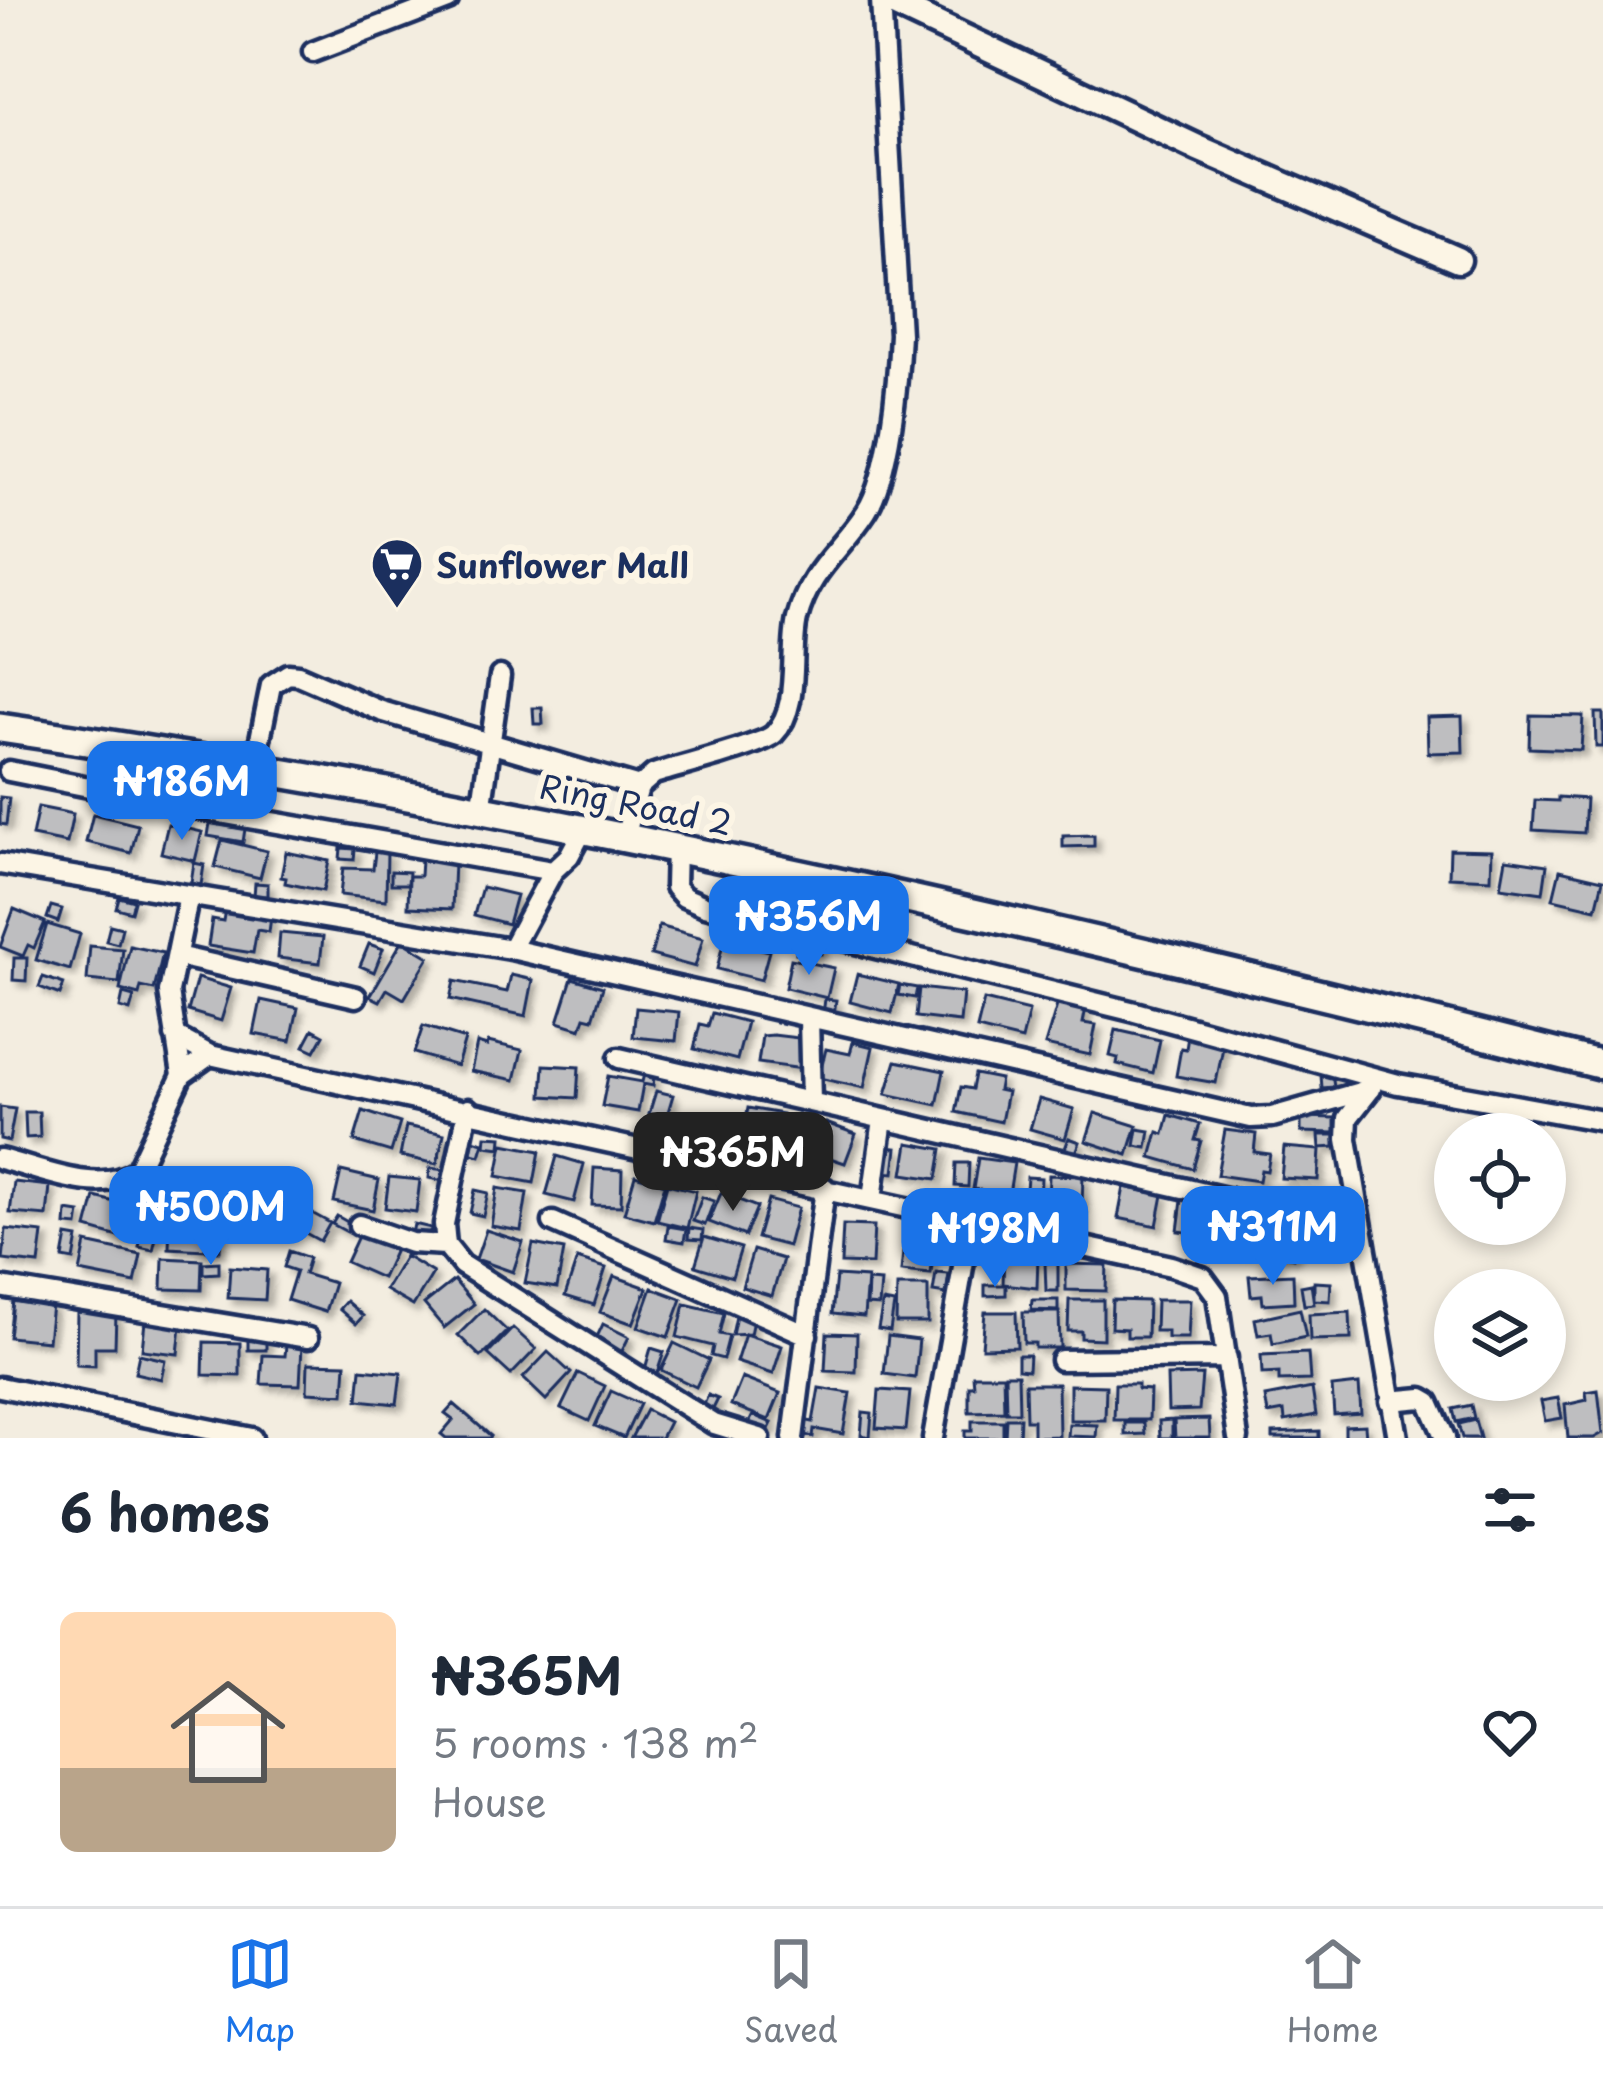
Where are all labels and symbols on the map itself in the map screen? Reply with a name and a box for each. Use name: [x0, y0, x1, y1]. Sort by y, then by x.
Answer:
supermarket icon: Sunflower Mall: [369, 536, 425, 610]
place label: Sunflower Mall: [436, 539, 689, 589]
pin: ₦186M: [98, 741, 266, 843]
street label: Ring Road 2: [535, 760, 737, 846]
pin: ₦356M: [725, 876, 893, 978]
pin: ₦365M: [649, 1112, 817, 1214]
pin: ₦500M: [127, 1166, 295, 1268]
pin: ₦311M: [1189, 1186, 1357, 1288]
pin: ₦198M: [911, 1188, 1079, 1290]

